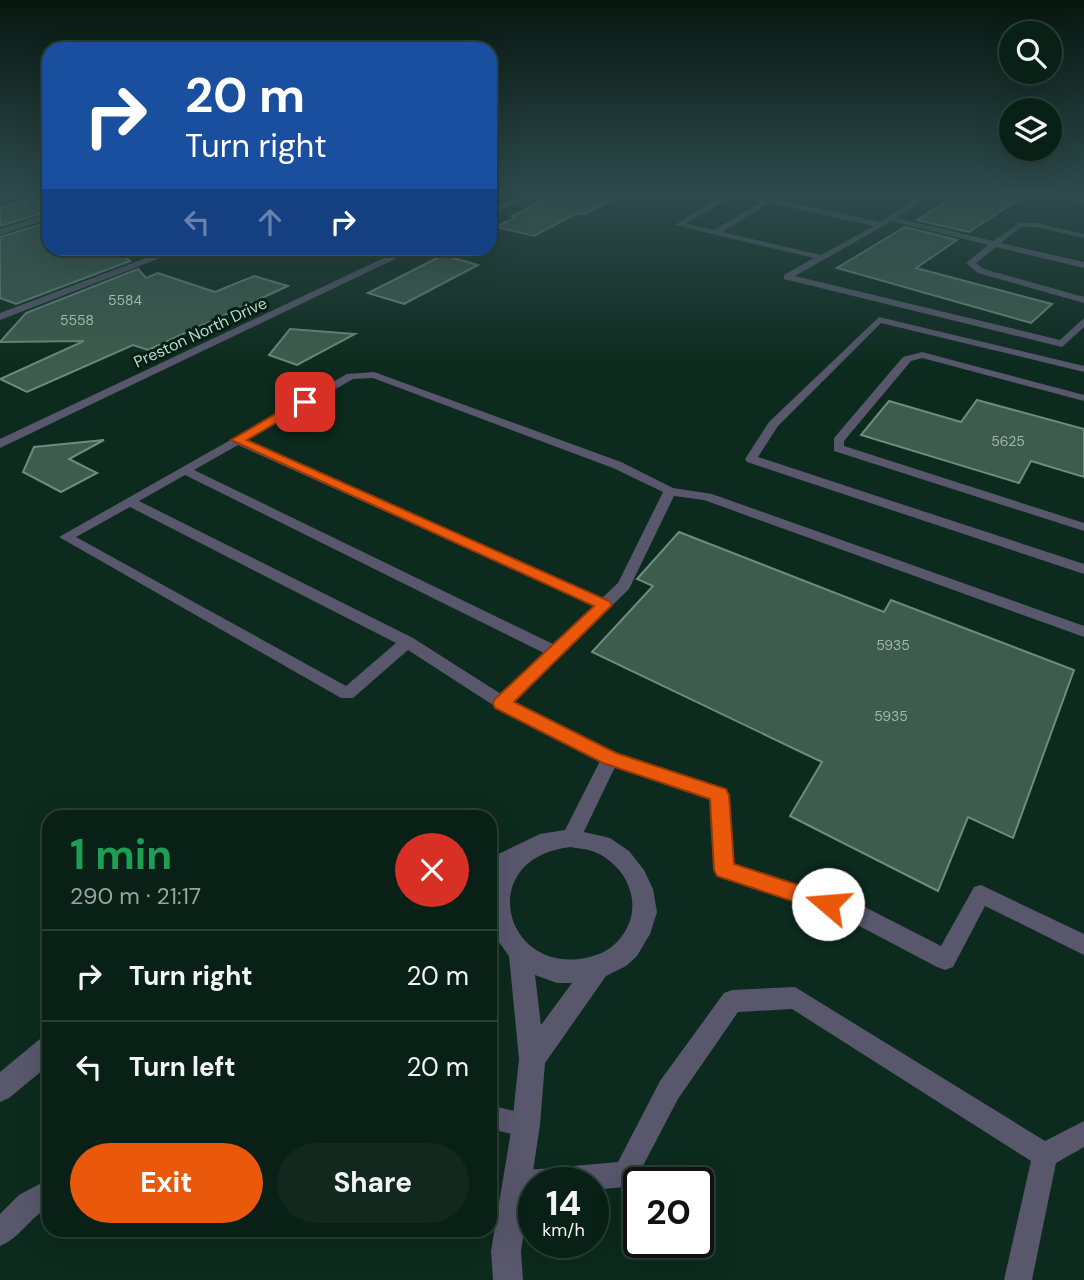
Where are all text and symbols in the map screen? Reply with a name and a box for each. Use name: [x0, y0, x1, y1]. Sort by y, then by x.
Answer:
map controls: [999, 21, 1062, 161]
button: search: [999, 21, 1062, 84]
text: 20 m: [185, 63, 305, 127]
icon: right: [70, 70, 161, 161]
button: layers: [999, 98, 1062, 161]
text: Turn right: [185, 125, 327, 167]
icon: left: [178, 203, 216, 241]
icon: ahead: [251, 203, 289, 241]
icon: right: [324, 203, 362, 241]
house number: 5584: [108, 291, 143, 309]
street label: Preston North Drive: [130, 292, 270, 373]
house number: 5558: [60, 311, 94, 329]
pin: [275, 372, 335, 432]
icon: arrive: [286, 383, 324, 421]
house number: 5625: [991, 432, 1025, 450]
house number: 5935: [876, 636, 910, 654]
house number: 5935: [874, 707, 908, 725]
text: 1 min: [70, 827, 172, 882]
button: close: [395, 833, 469, 907]
position arrow: [791, 867, 865, 941]
text: 290 m · 21:17: [70, 881, 201, 911]
icon: right: [70, 957, 108, 995]
text: Turn right: [129, 959, 253, 993]
text: 20 m: [406, 959, 469, 993]
icon: left: [70, 1048, 108, 1086]
text: Turn left: [129, 1050, 236, 1084]
text: 20 m: [406, 1050, 469, 1084]
button: Exit: [70, 1143, 263, 1223]
button: Share: [277, 1143, 469, 1223]
speed limit sign: 20: [623, 1167, 714, 1258]
text: 14: [546, 1180, 581, 1226]
text: km/h: [542, 1218, 585, 1242]

